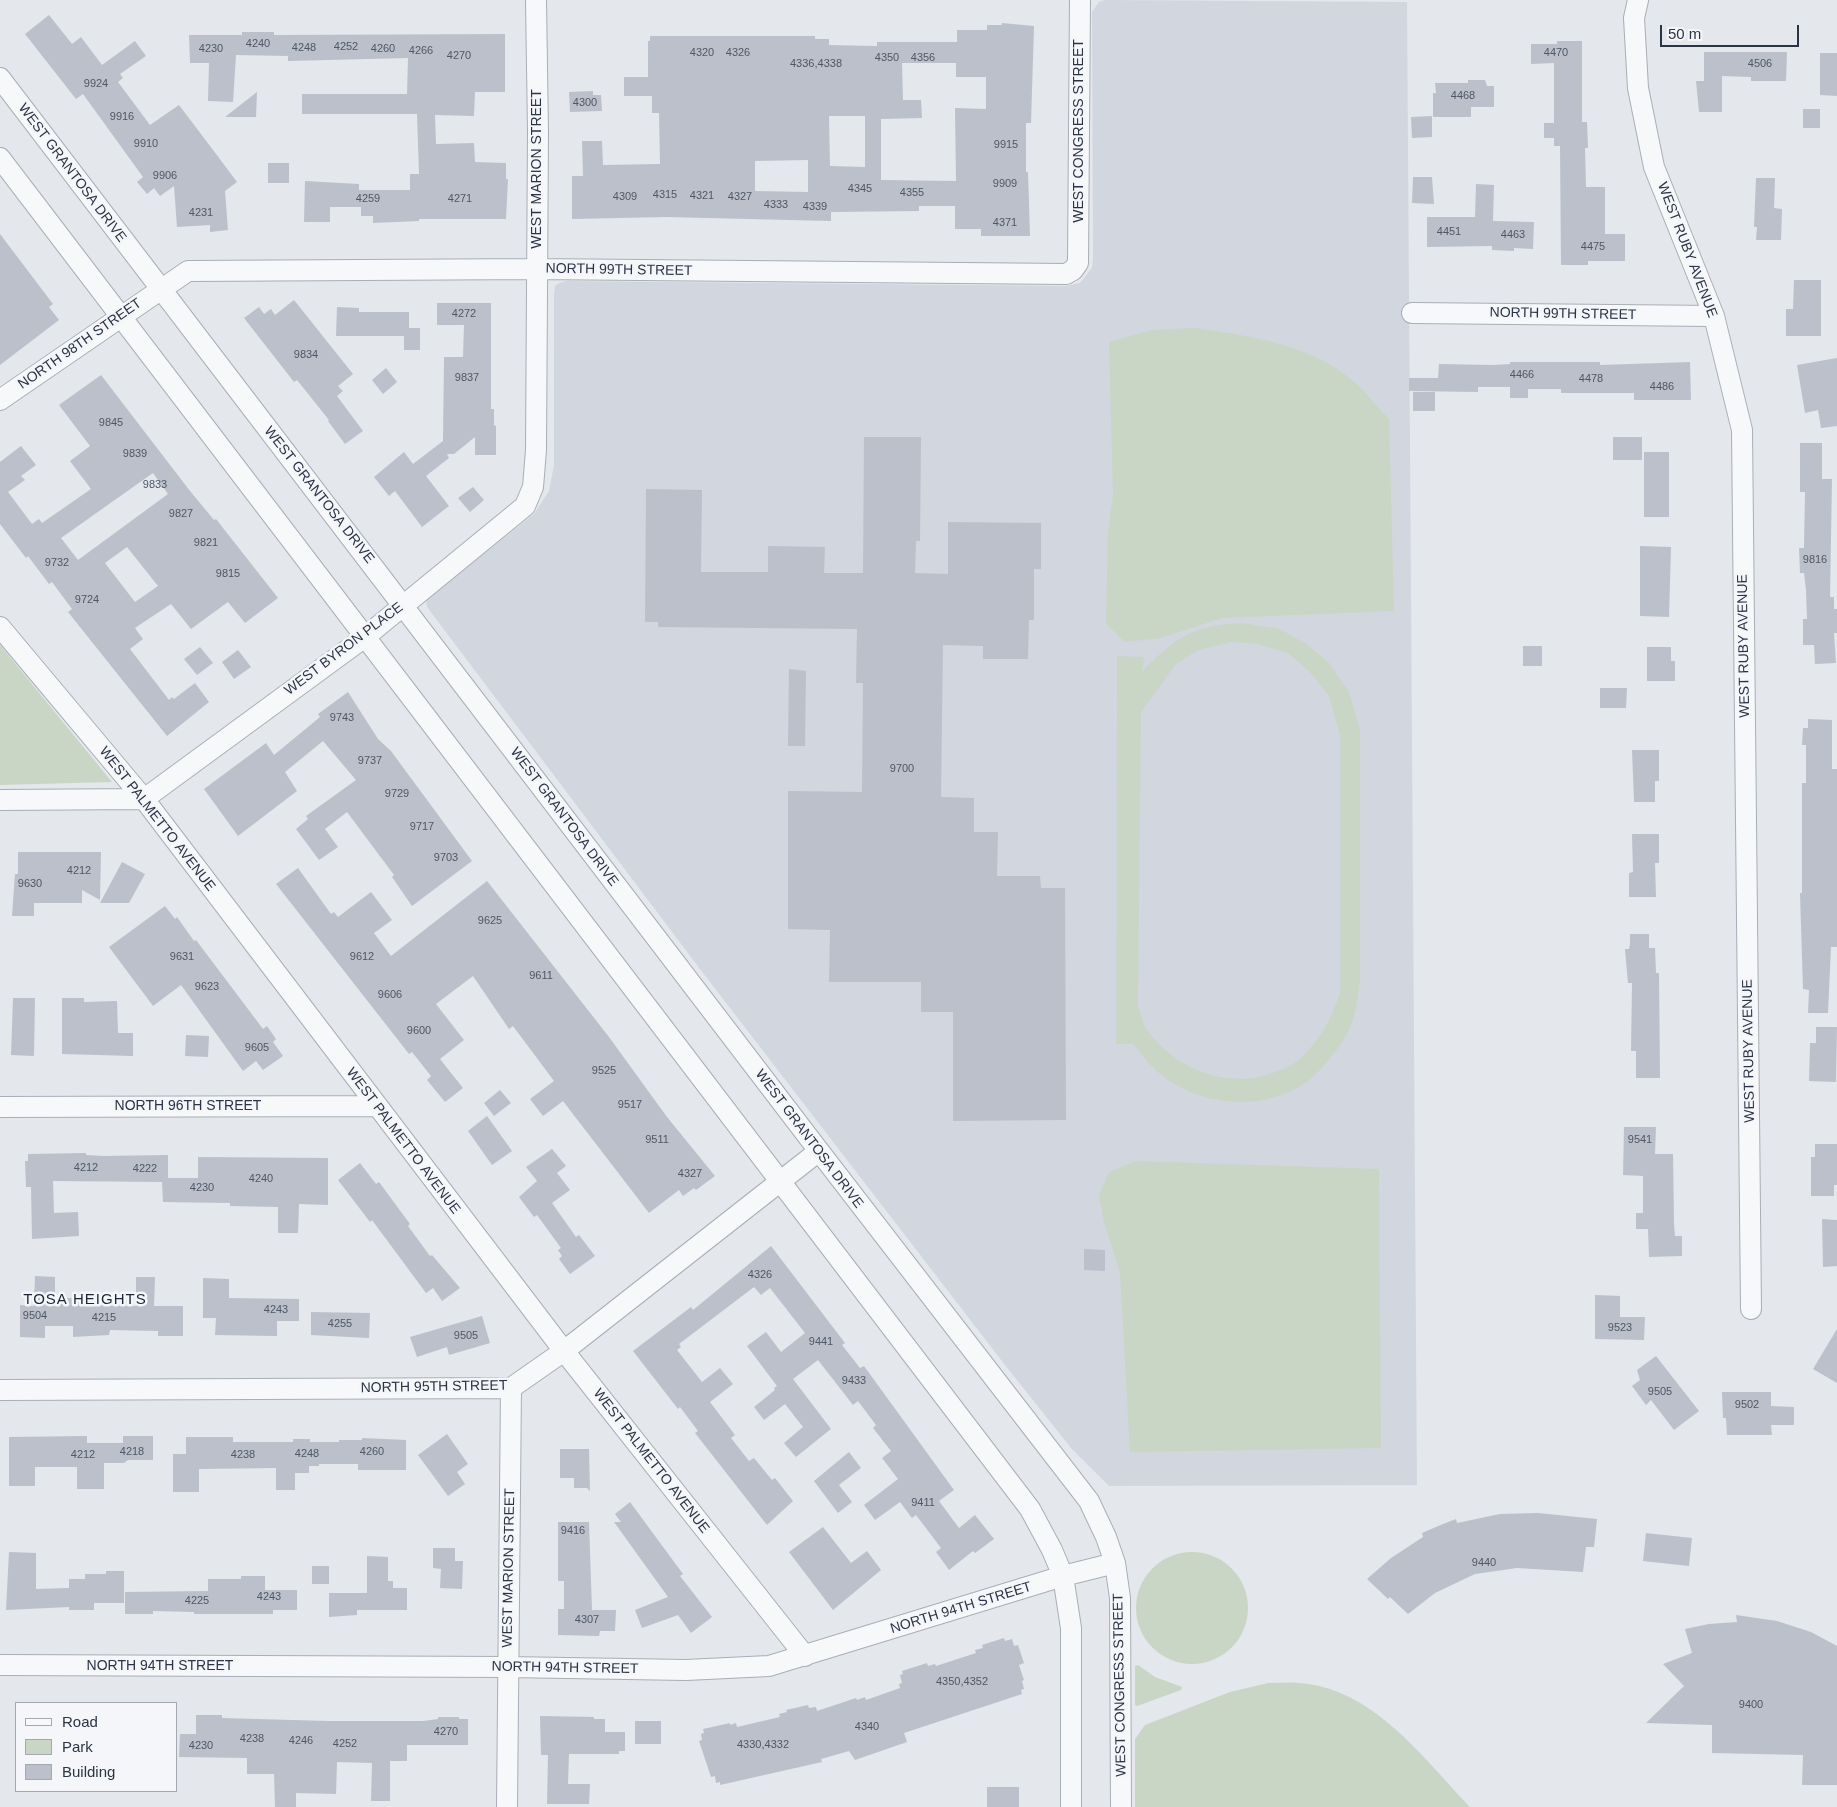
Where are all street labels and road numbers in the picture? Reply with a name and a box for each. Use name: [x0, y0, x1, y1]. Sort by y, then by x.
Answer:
street label: WEST CONGRESS STREET: [1071, 39, 1087, 223]
street label: WEST MARION STREET: [529, 89, 545, 249]
street label: WEST GRANTOSA DRIVE: [14, 100, 130, 246]
street label: WEST RUBY AVENUE: [1653, 180, 1721, 320]
street label: NORTH 99TH STREET: [545, 260, 693, 280]
street label: NORTH 98TH STREET: [15, 295, 145, 393]
street label: NORTH 99TH STREET: [1489, 304, 1637, 324]
street label: WEST GRANTOSA DRIVE: [260, 423, 378, 567]
street label: WEST RUBY AVENUE: [1734, 574, 1754, 718]
street label: WEST BYRON PLACE: [281, 599, 407, 699]
street label: WEST PALMETTO AVENUE: [95, 743, 219, 895]
street label: WEST GRANTOSA DRIVE: [506, 744, 622, 890]
street label: WEST RUBY AVENUE: [1739, 979, 1759, 1123]
street label: WEST PALMETTO AVENUE: [342, 1065, 464, 1217]
street label: WEST GRANTOSA DRIVE: [751, 1066, 867, 1212]
street label: NORTH 96TH STREET: [115, 1098, 261, 1114]
street label: NORTH 95TH STREET: [360, 1377, 508, 1397]
street label: WEST PALMETTO AVENUE: [589, 1385, 713, 1537]
street label: WEST MARION STREET: [499, 1488, 519, 1648]
street label: NORTH 94TH STREET: [888, 1579, 1034, 1637]
street label: WEST CONGRESS STREET: [1110, 1593, 1130, 1777]
street label: NORTH 94TH STREET: [87, 1658, 233, 1674]
street label: NORTH 94TH STREET: [491, 1658, 639, 1678]

